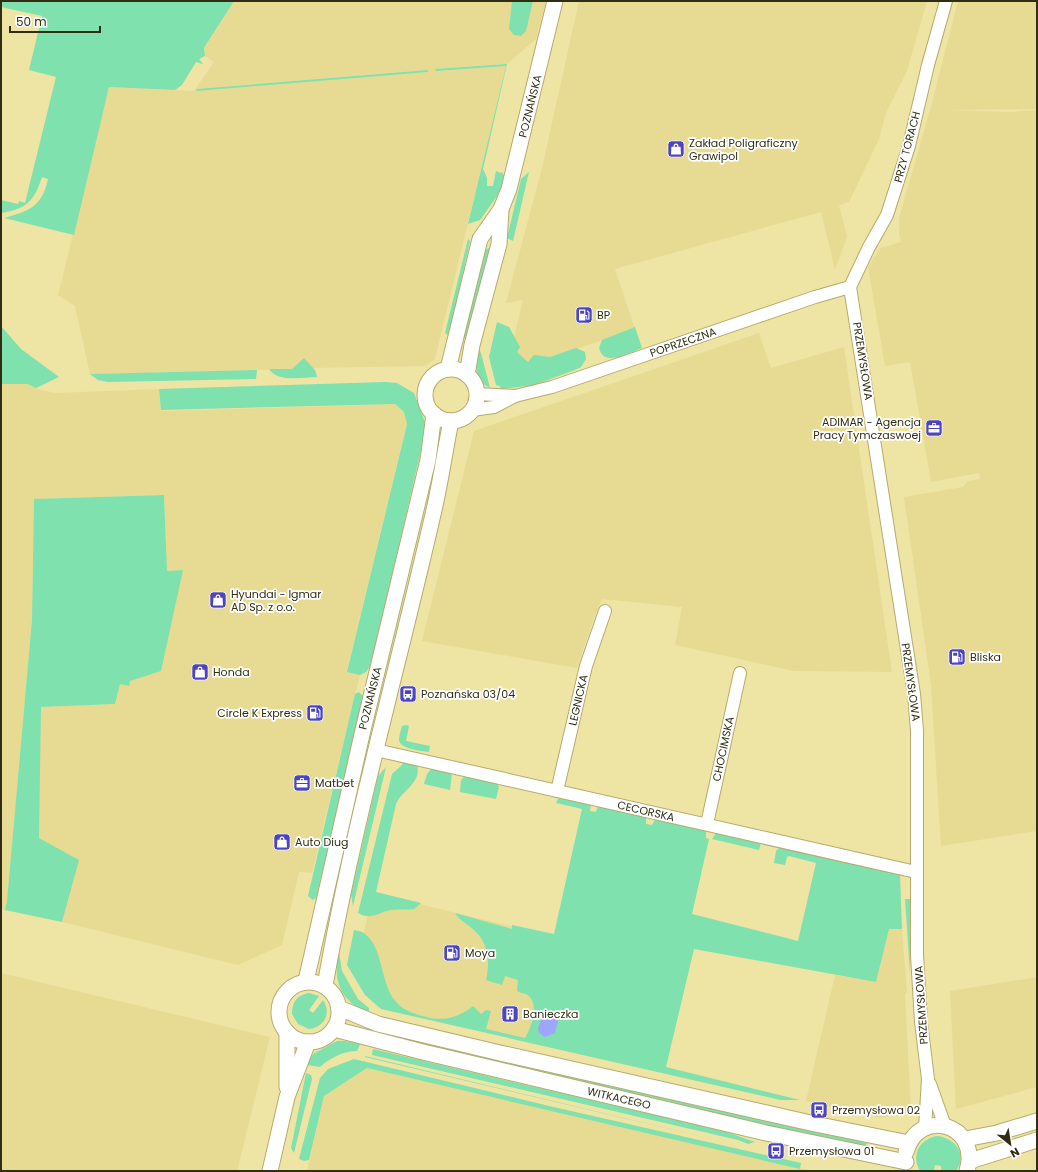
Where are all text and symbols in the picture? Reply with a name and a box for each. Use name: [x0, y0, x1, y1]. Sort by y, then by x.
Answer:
scale bar: [10, 8, 100, 34]
text: 50 m: [16, 13, 47, 30]
street label: POZNAŃSKA: [514, 72, 546, 139]
street label: PRZY TORACH: [890, 110, 924, 184]
place label: Zakład Poligraficzny Grawipol: [689, 135, 798, 164]
shop icon: Zakład Poligraficzny Grawipol: [666, 139, 686, 159]
fuel station icon: BP: [574, 305, 594, 325]
place label: BP: [597, 307, 610, 323]
street label: PRZEMYSŁOWA: [849, 321, 877, 402]
street label: POPRZECZNA: [648, 323, 719, 361]
place label: ADIMAR - Agencja Pracy Tymczaswoej: [813, 414, 921, 443]
office icon: ADIMAR - Agencja Pracy Tymczaswoej: [924, 418, 944, 438]
place label: Hyundai - Igmar AD Sp. z o.o.: [231, 586, 321, 615]
shop icon: Hyundai - Igmar AD Sp. z o.o.: [208, 590, 228, 610]
street label: PRZEMYSŁOWA: [898, 642, 924, 723]
fuel station icon: Bliska: [947, 647, 967, 667]
place label: Bliska: [970, 649, 1001, 665]
shop icon: Honda: [190, 662, 210, 682]
place label: Honda: [213, 664, 250, 680]
street label: POZNAŃSKA: [354, 664, 386, 731]
street label: LEGNICKA: [564, 672, 592, 727]
bus stop icon: Poznańska 03/04: [398, 684, 418, 704]
place label: Poznańska 03/04: [421, 686, 515, 702]
fuel station icon: Circle K Express: [305, 703, 325, 723]
place label: Circle K Express: [217, 705, 302, 721]
street label: CHOCIMSKA: [708, 715, 738, 783]
office icon: Matbet: [292, 773, 312, 793]
place label: Matbet: [315, 775, 354, 791]
street label: CECORSKA: [616, 797, 677, 825]
shop icon: Auto Diug: [272, 832, 292, 852]
place label: Auto Diug: [295, 834, 348, 850]
fuel station icon: Moya: [442, 943, 462, 963]
place label: Moya: [465, 945, 495, 961]
street label: PRZEMYSŁOWA: [910, 965, 932, 1045]
building icon: Banieczka: [500, 1004, 520, 1024]
place label: Banieczka: [523, 1006, 579, 1022]
street label: WITKACEGO: [586, 1083, 653, 1113]
bus stop icon: Przemysłowa 02: [809, 1100, 829, 1120]
place label: Przemysłowa 02: [832, 1102, 920, 1118]
north arrow: [990, 1124, 1030, 1164]
bus stop icon: Przemysłowa 01: [766, 1141, 786, 1161]
place label: Przemysłowa 01: [789, 1143, 874, 1159]
text: N: [1007, 1144, 1023, 1162]

